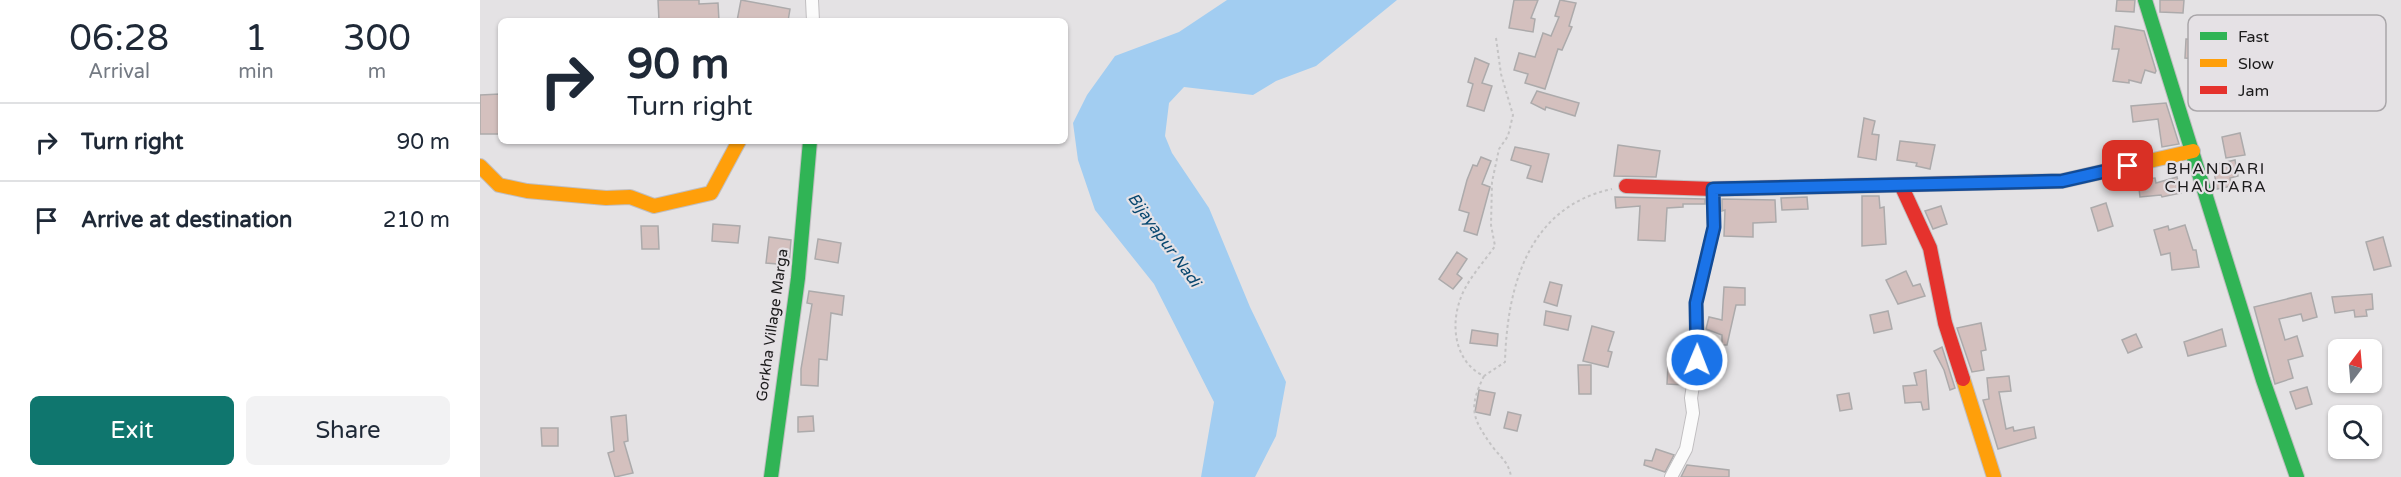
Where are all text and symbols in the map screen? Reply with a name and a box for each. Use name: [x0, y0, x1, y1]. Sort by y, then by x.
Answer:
legend: [2188, 15, 2386, 111]
text: 06:28: [69, 17, 169, 60]
text: 1: [245, 17, 267, 60]
text: 300: [343, 17, 411, 60]
text: Fast: [2238, 27, 2269, 47]
text: 90 m: [627, 39, 729, 90]
icon: right: [528, 42, 606, 120]
text: Slow: [2238, 54, 2274, 74]
text: Arrival: [88, 60, 150, 84]
text: min: [238, 60, 274, 84]
text: m: [368, 60, 386, 84]
text: Jam: [2238, 81, 2269, 101]
text: Turn right: [627, 90, 753, 123]
icon: right: [30, 126, 63, 159]
text: Turn right: [81, 129, 183, 155]
text: 90 m: [396, 129, 450, 155]
pin: [2102, 140, 2153, 191]
icon: arrive: [2111, 149, 2144, 182]
district label: BHANDARI CHAUTARA: [2165, 159, 2267, 197]
water label: Bijayapur Nadi: [1123, 189, 1206, 293]
icon: arrive: [30, 204, 63, 237]
text: Arrive at destination: [81, 207, 292, 233]
text: 210 m: [383, 207, 450, 233]
street label: Gorkha Village Marga: [752, 248, 792, 402]
position arrow: [1665, 328, 1729, 392]
north arrow: [2328, 339, 2382, 393]
map controls: [2328, 339, 2382, 459]
button: Exit: [30, 396, 234, 465]
button: Share: [246, 396, 450, 465]
button: search: [2328, 405, 2382, 459]

